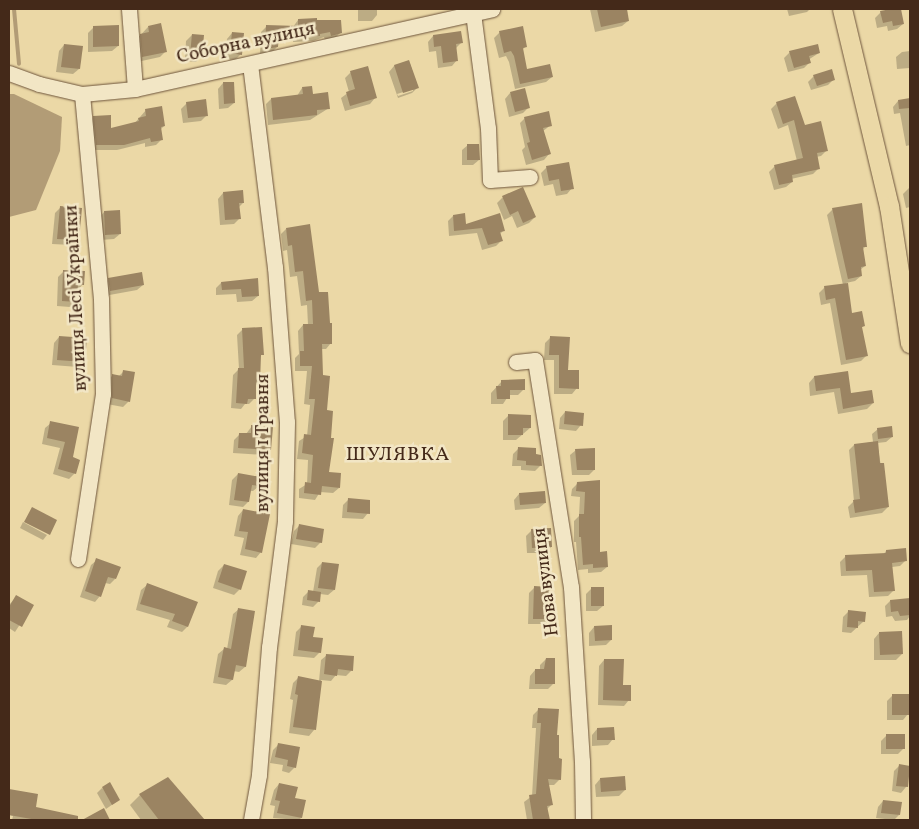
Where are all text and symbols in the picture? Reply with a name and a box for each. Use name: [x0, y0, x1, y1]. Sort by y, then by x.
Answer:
street label: Соборна вулиця: [175, 18, 317, 70]
street label: вулиця Лесі Українки: [61, 204, 93, 392]
street label: вулиця 1 Травня: [253, 374, 275, 512]
district label: ШУЛЯВКА: [345, 443, 451, 467]
street label: Нова вулиця: [529, 526, 565, 638]

